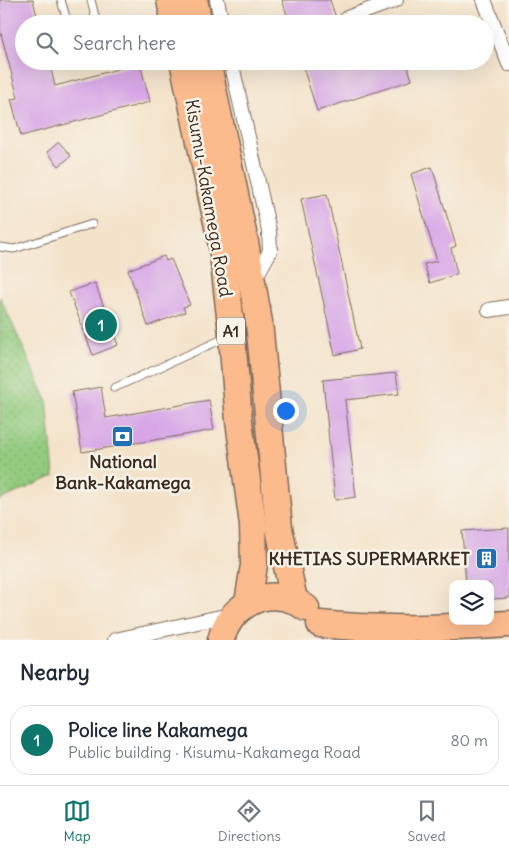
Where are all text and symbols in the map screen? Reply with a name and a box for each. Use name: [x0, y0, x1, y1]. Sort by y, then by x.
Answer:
search box: [15, 15, 494, 70]
icon: search: [33, 29, 61, 57]
text: Search here: [73, 31, 176, 55]
street label: Kisumu-Kakamega Road: [180, 97, 238, 299]
pin: 1: [85, 306, 117, 344]
road number: A1: [217, 318, 245, 344]
your location: [273, 398, 299, 424]
bank icon: National Bank-Kakamega: [111, 424, 135, 448]
place label: National Bank-Kakamega: [55, 450, 191, 494]
building icon: KHETIAS SUPERMARKET: [474, 546, 498, 570]
place label: KHETIAS SUPERMARKET: [269, 547, 471, 570]
map controls: [449, 580, 494, 625]
button: layers: [449, 580, 494, 625]
text: Nearby: [20, 659, 90, 686]
text: Police line Kakamega: [68, 718, 248, 742]
text: 1: [34, 730, 40, 750]
text: 80 m: [450, 730, 488, 750]
text: Public building · Kisumu-Kakamega Road: [68, 742, 361, 762]
tab: Map: [63, 797, 91, 845]
tab: Directions: [218, 797, 281, 845]
tab: Saved: [407, 797, 446, 845]

